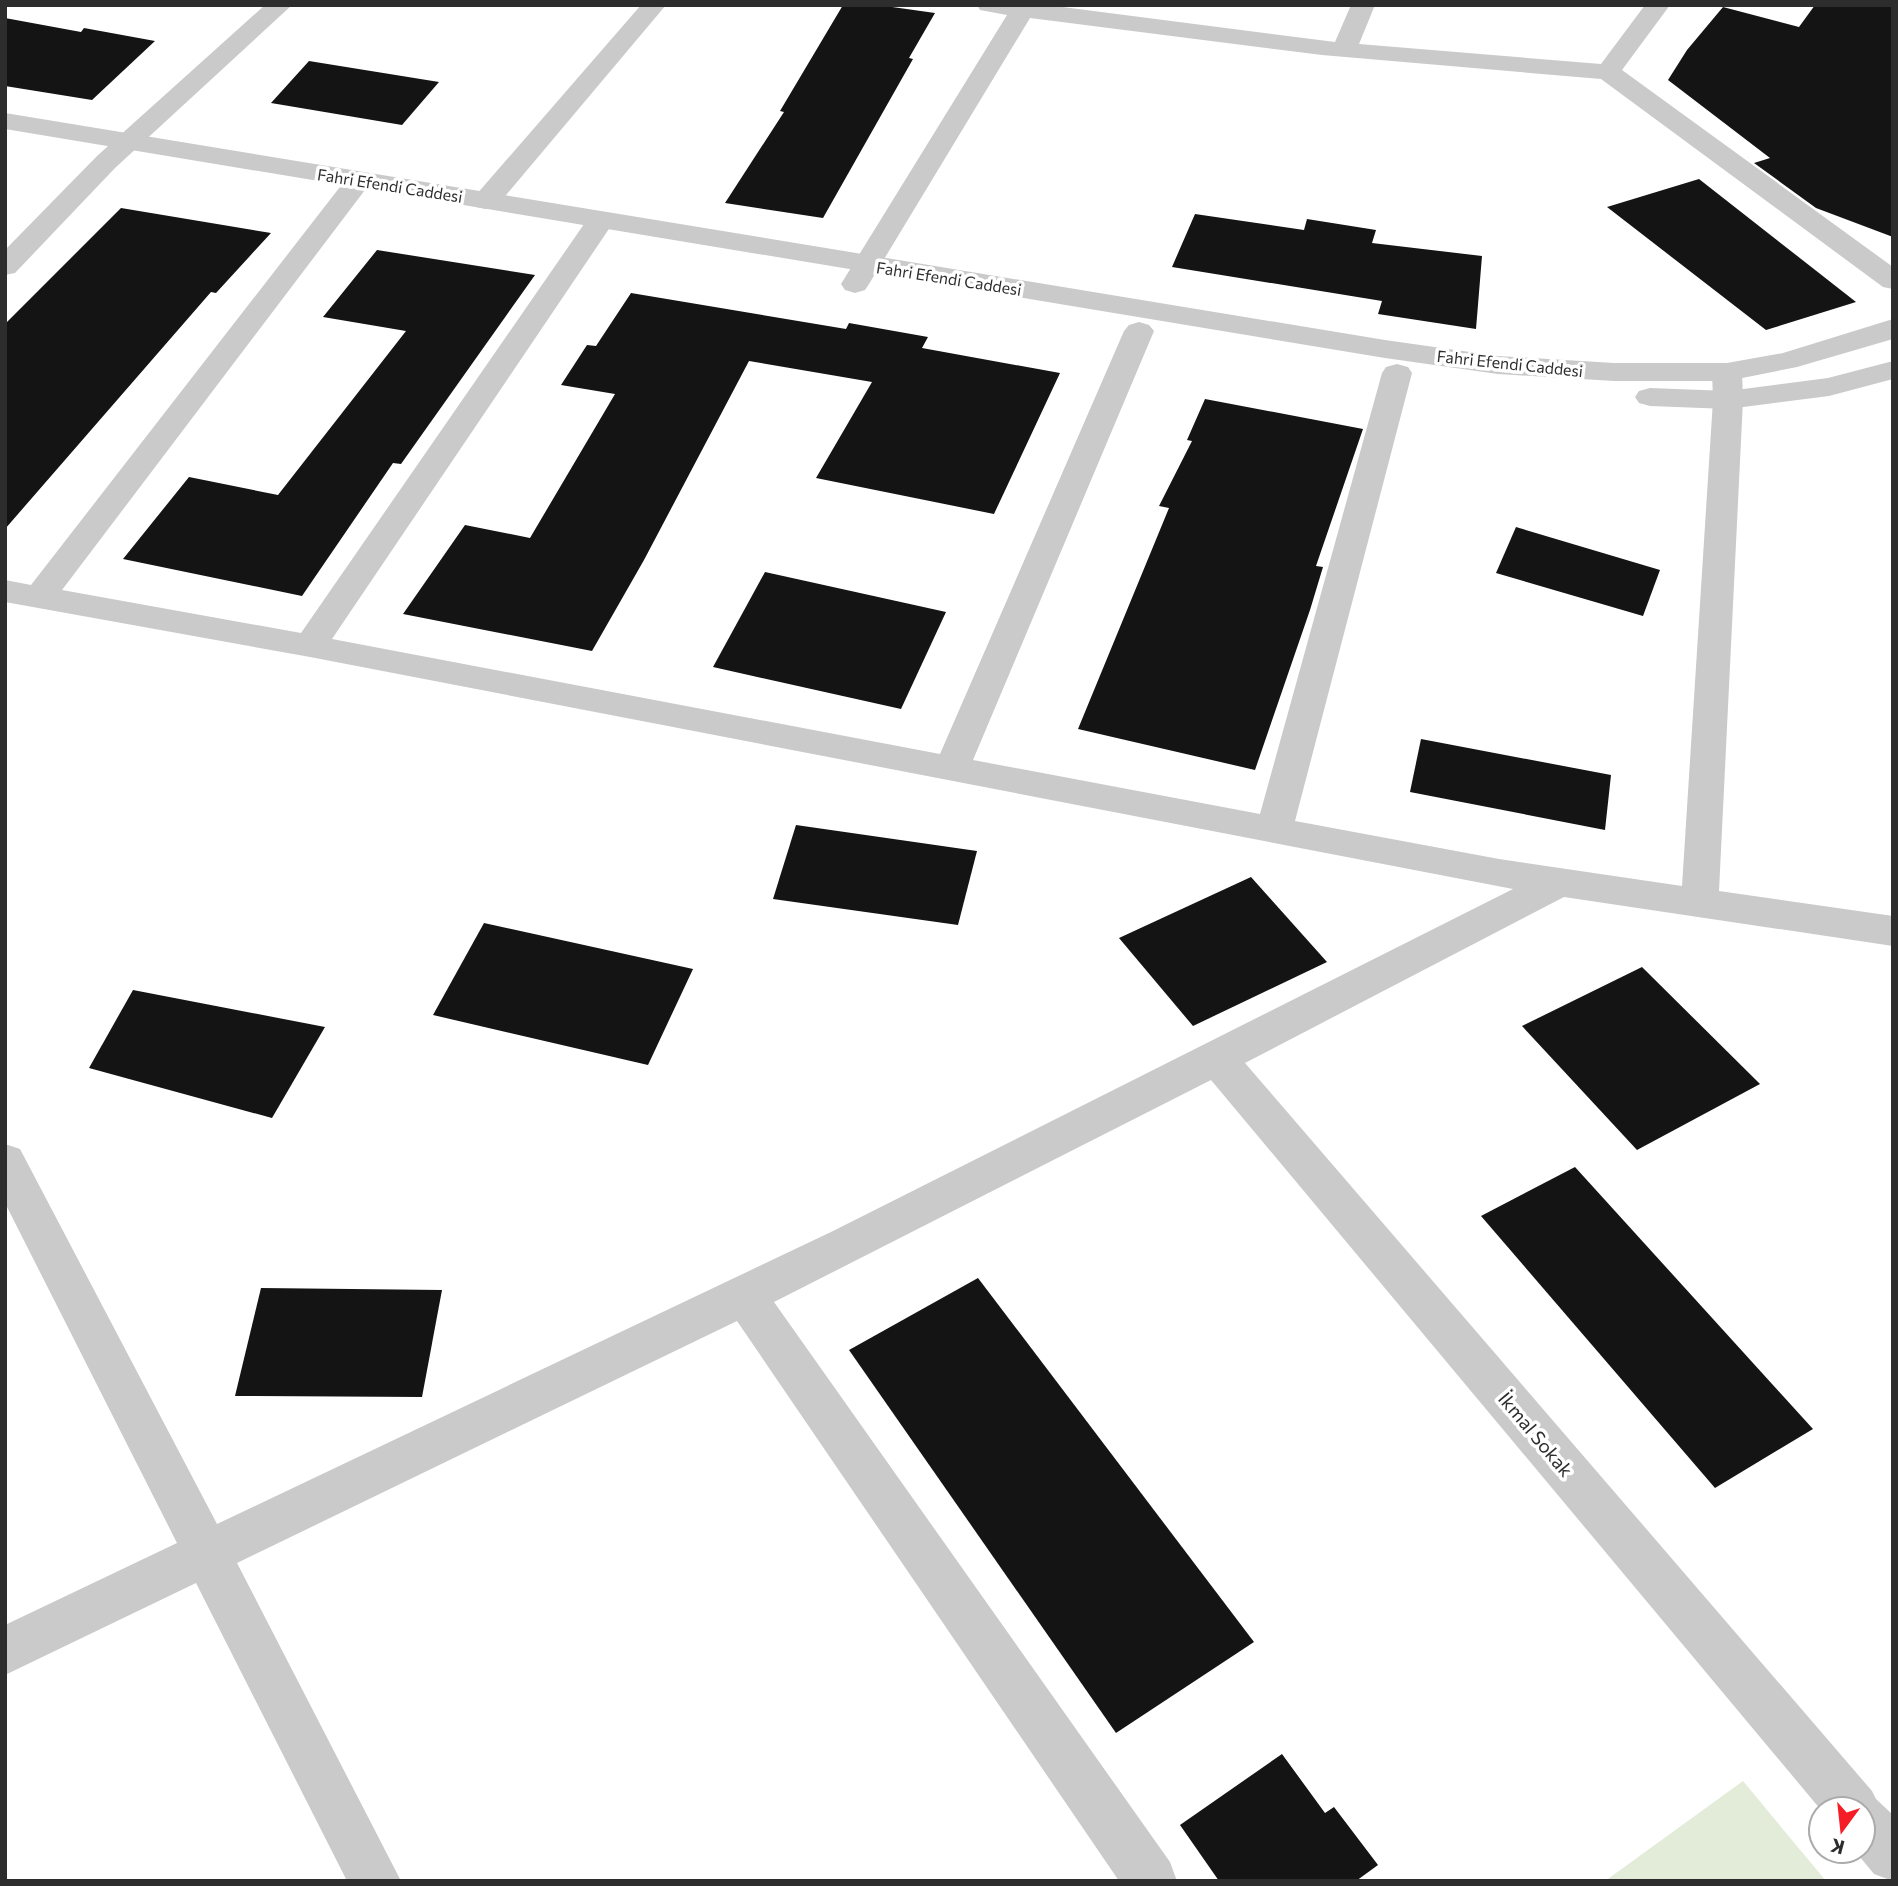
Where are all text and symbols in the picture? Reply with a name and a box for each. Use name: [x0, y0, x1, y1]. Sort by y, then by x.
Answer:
street label: Fahri Efendi Caddesi: [316, 164, 464, 206]
street label: Fahri Efendi Caddesi: [875, 257, 1023, 299]
street label: Fahri Efendi Caddesi: [1436, 346, 1584, 380]
street label: İkmal Sokak: [1494, 1387, 1578, 1481]
north arrow: [1807, 1795, 1877, 1865]
text: K: [1828, 1834, 1847, 1860]

